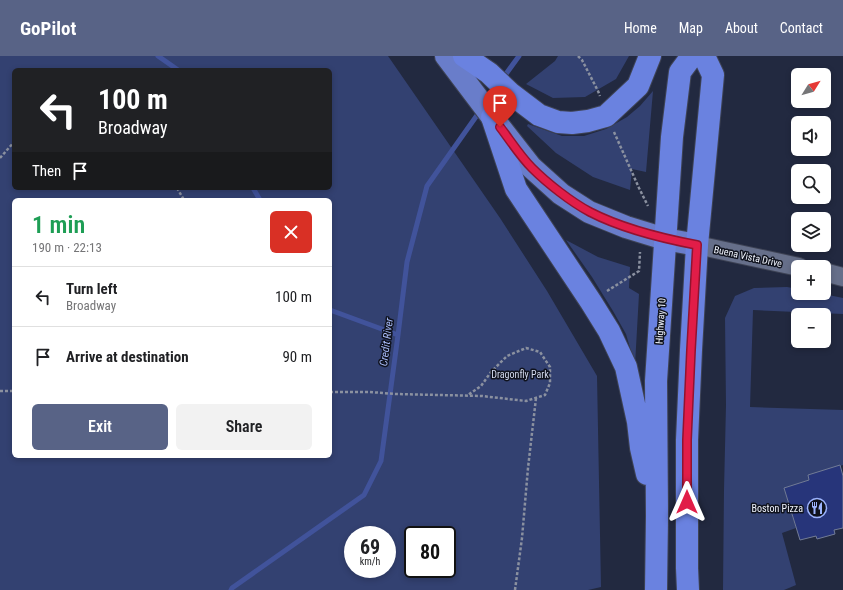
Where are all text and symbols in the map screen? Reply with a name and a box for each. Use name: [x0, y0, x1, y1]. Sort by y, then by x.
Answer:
text: GoPilot: [20, 17, 76, 40]
text: Home: [624, 20, 657, 36]
text: Map: [679, 20, 703, 36]
text: About: [725, 20, 758, 36]
text: Contact: [780, 20, 823, 36]
north arrow: [791, 68, 831, 108]
map controls: [791, 68, 831, 348]
text: 100 m: [98, 83, 168, 116]
icon: left: [32, 84, 84, 136]
pin: [483, 86, 517, 127]
icon: arrive: [489, 92, 511, 114]
button: sound: [791, 116, 831, 156]
text: Broadway: [98, 117, 167, 138]
icon: arrive: [69, 160, 91, 182]
text: Then: [32, 162, 61, 180]
button: search: [791, 164, 831, 204]
text: 1 min: [32, 211, 85, 239]
button: close: [270, 211, 312, 253]
button: layers: [791, 212, 831, 252]
text: 190 m · 22:13: [32, 240, 102, 255]
street label: Buena Vista Drive: [713, 244, 783, 269]
button: +: [791, 260, 831, 300]
text: Turn left: [66, 280, 117, 298]
icon: left: [32, 286, 54, 308]
text: 100 m: [275, 288, 312, 306]
text: Broadway: [66, 298, 116, 313]
street label: Highway 10: [653, 298, 668, 344]
button: −: [791, 308, 831, 348]
water label: Credit River: [377, 316, 396, 367]
icon: arrive: [32, 346, 54, 368]
text: Arrive at destination: [66, 348, 189, 366]
text: 90 m: [282, 348, 312, 366]
park label: Dragonfly Park: [491, 369, 549, 380]
button: Exit: [32, 404, 168, 450]
button: Share: [176, 404, 312, 450]
position arrow: [666, 481, 708, 523]
restaurant icon: Boston Pizza: [806, 497, 828, 519]
place label: Boston Pizza: [752, 503, 803, 514]
speed limit sign: 80: [404, 526, 456, 578]
text: 69: [360, 535, 380, 559]
text: km/h: [360, 556, 380, 567]

